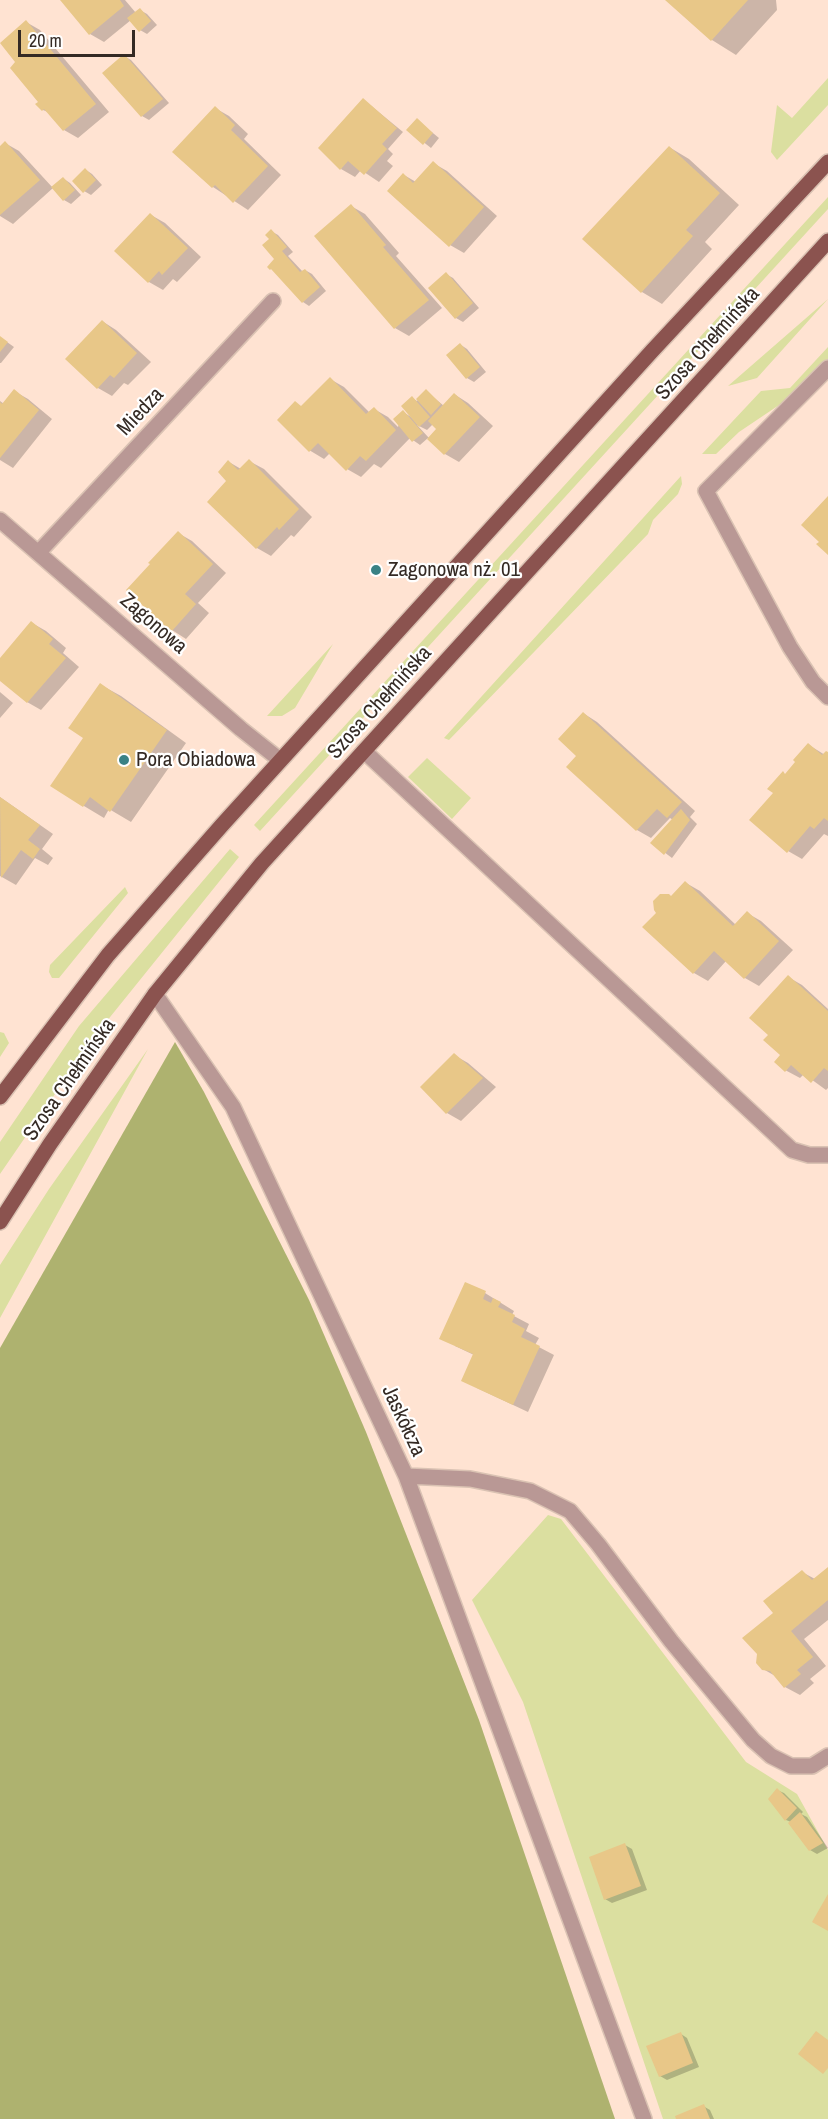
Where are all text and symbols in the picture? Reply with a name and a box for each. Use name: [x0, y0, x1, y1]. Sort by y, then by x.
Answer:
scale bar: [21, 18, 138, 56]
text: 20 m: [29, 28, 62, 53]
street label: Szosa Chełmińska: [651, 282, 765, 406]
street label: Miedza: [113, 383, 169, 441]
place label: Zagonowa nż. 01: [388, 557, 520, 583]
marker: Zagonowa nż. 01: [369, 563, 383, 577]
street label: Zagonowa: [114, 588, 192, 660]
street label: Szosa Chełmińska: [323, 641, 437, 765]
place label: Pora Obiadowa: [136, 747, 256, 773]
marker: Pora Obiadowa: [117, 753, 131, 767]
street label: Szosa Chełmińska: [19, 1014, 121, 1146]
street label: Jaskółcza: [376, 1381, 430, 1461]

